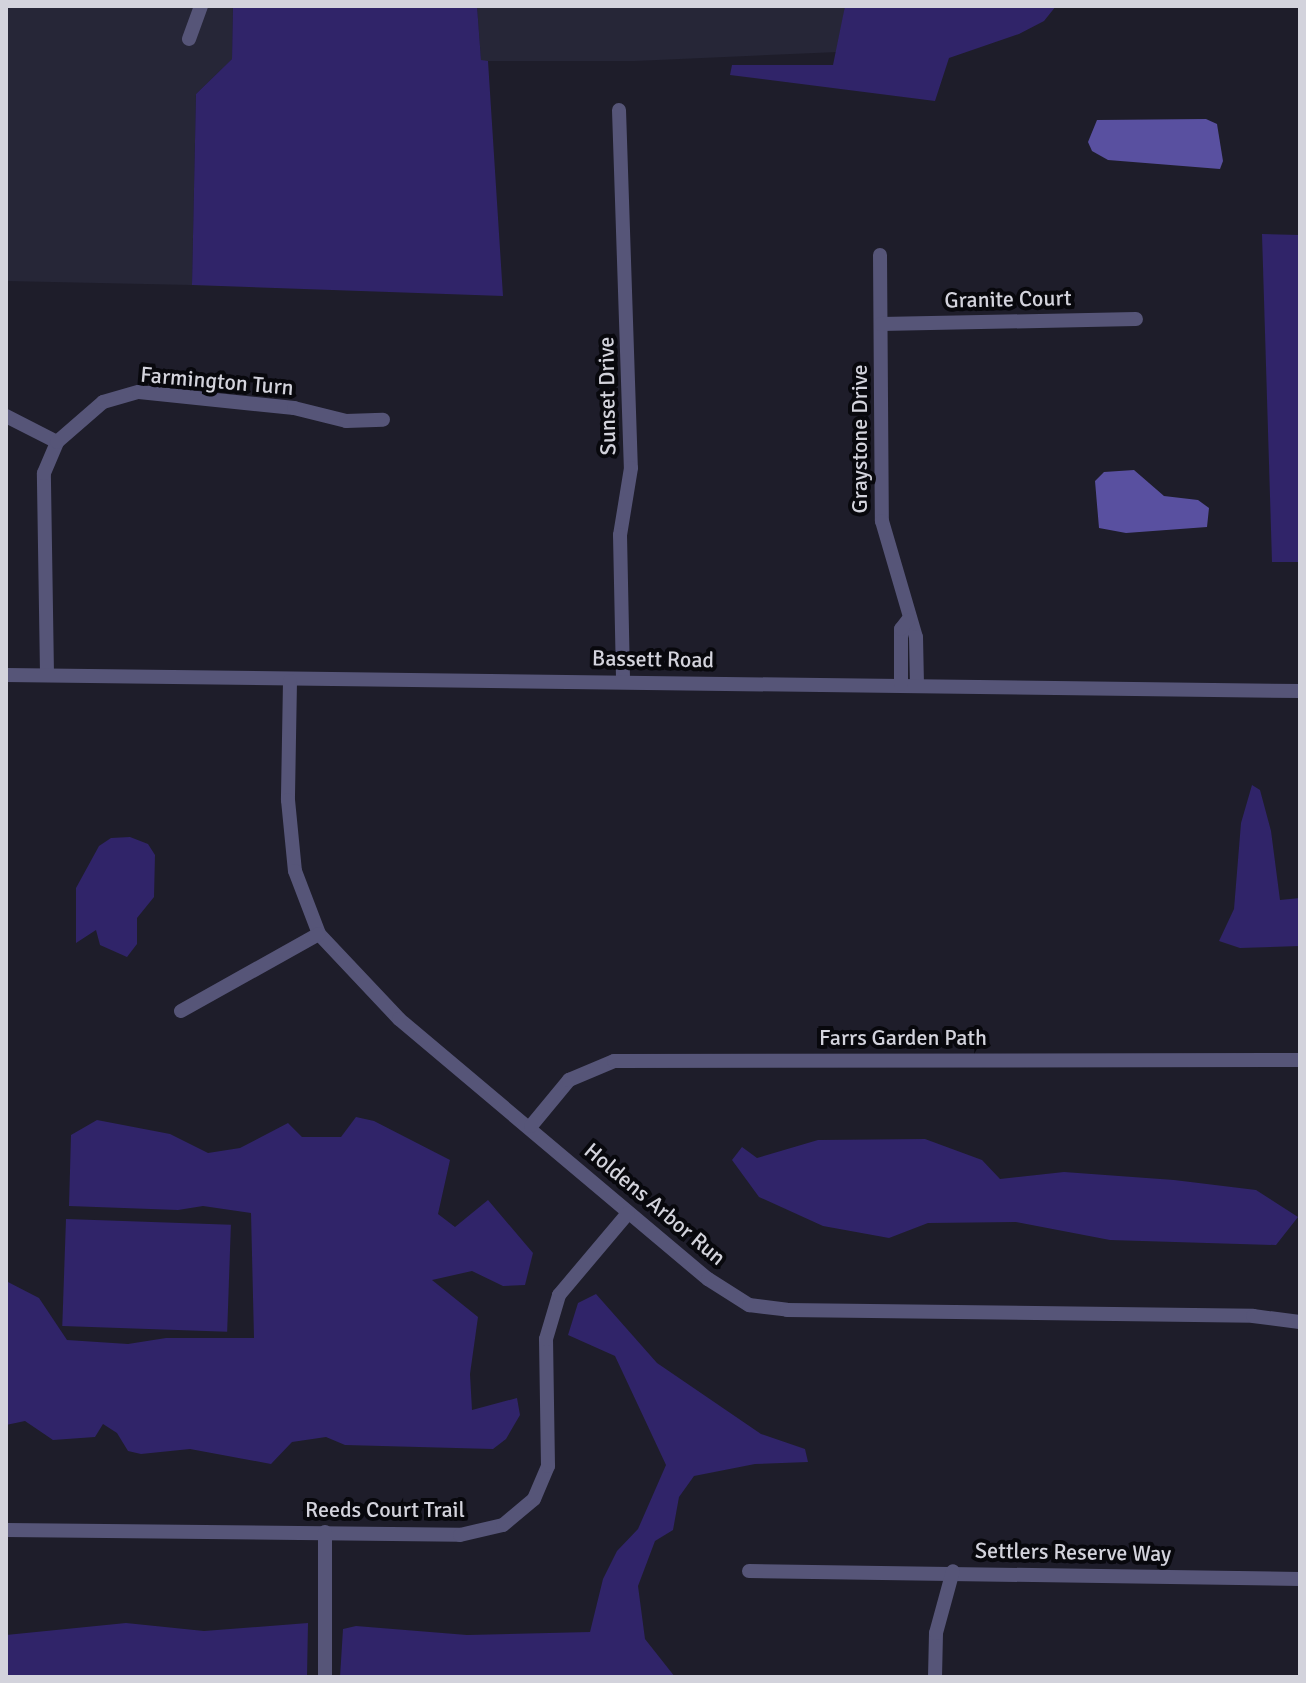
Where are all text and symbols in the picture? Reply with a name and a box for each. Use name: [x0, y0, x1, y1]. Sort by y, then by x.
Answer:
street label: Granite Court: [944, 285, 1072, 313]
street label: Sunset Drive: [593, 336, 621, 456]
street label: Farmington Turn: [139, 361, 295, 401]
street label: Graystone Drive: [847, 365, 873, 513]
street label: Bassett Road: [592, 645, 714, 673]
street label: Farrs Garden Path: [819, 1025, 987, 1051]
street label: Holdens Arbor Run: [579, 1137, 731, 1271]
street label: Reeds Court Trail: [305, 1497, 465, 1523]
street label: Settlers Reserve Way: [975, 1537, 1171, 1567]

